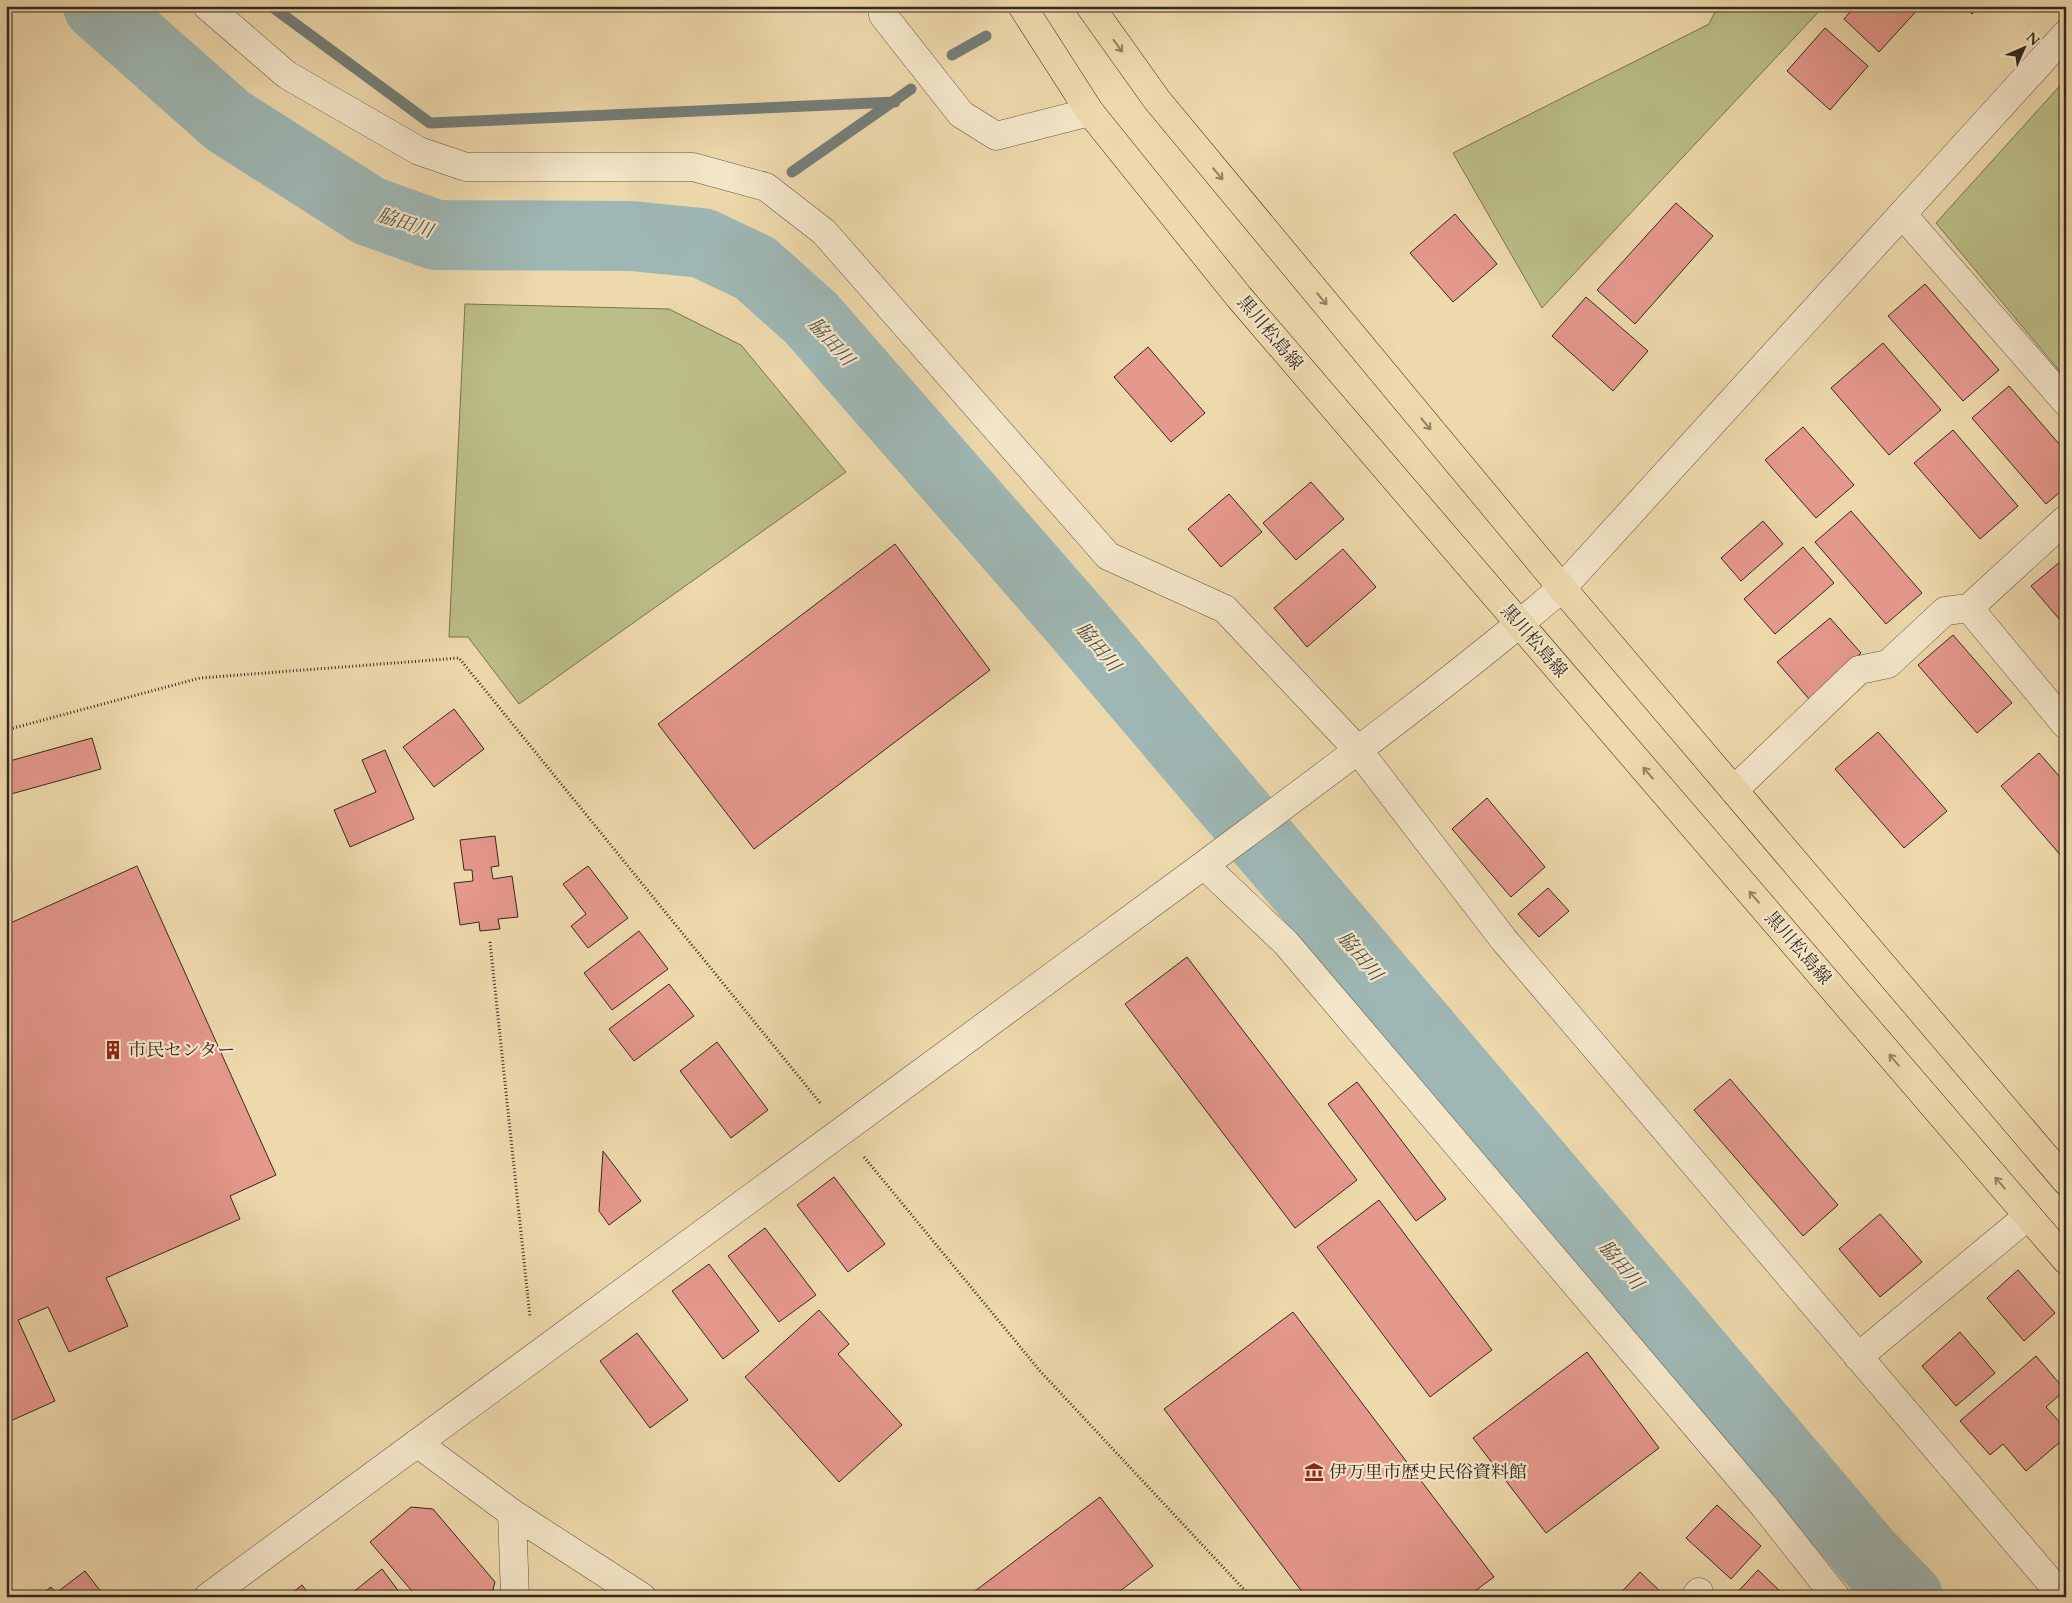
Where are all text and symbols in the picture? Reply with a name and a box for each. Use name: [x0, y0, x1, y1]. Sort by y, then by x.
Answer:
north arrow: [2000, 22, 2050, 72]
text: N: [2022, 28, 2044, 50]
one-way arrow: [1113, 39, 1123, 53]
one-way arrow: [1213, 167, 1224, 180]
water label: 脇田川: [374, 202, 438, 245]
street label: 黒川松島線: [1231, 290, 1309, 376]
one-way arrow: [1316, 292, 1327, 305]
water label: 脇田川: [802, 312, 861, 373]
one-way arrow: [1420, 417, 1431, 430]
street label: 黒川松島線: [1495, 599, 1573, 683]
water label: 脇田川: [1070, 617, 1128, 679]
one-way arrow: [1642, 767, 1653, 780]
one-way arrow: [1748, 890, 1759, 903]
street label: 黒川松島線: [1759, 906, 1837, 990]
water label: 脇田川: [1332, 926, 1390, 988]
place label: 市民センター: [128, 1038, 235, 1063]
building icon: 市民センター: [102, 1039, 124, 1061]
one-way arrow: [1888, 1053, 1899, 1066]
one-way arrow: [1994, 1176, 2005, 1189]
water label: 脇田川: [1593, 1235, 1651, 1297]
place label: 伊万里市歴史民俗資料館: [1329, 1460, 1527, 1485]
museum icon: 伊万里市歴史民俗資料館: [1303, 1461, 1325, 1483]

